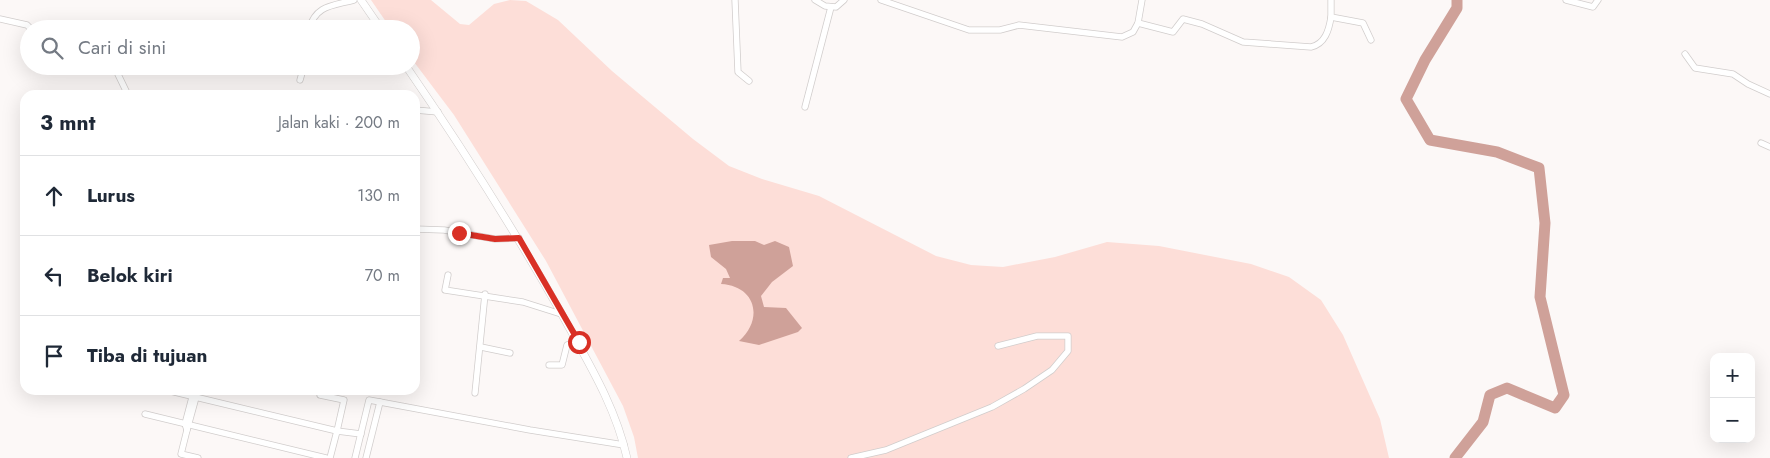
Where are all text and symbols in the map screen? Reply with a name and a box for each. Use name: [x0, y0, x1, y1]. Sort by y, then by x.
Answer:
search box: [20, 20, 420, 75]
icon: search: [38, 34, 66, 62]
text: Cari di sini: [78, 34, 166, 61]
text: 3 mnt: [40, 108, 95, 138]
text: Jalan kaki · 200 m: [278, 111, 400, 134]
icon: ahead: [40, 182, 68, 210]
text: Lurus: [87, 182, 135, 209]
text: 130 m: [357, 184, 400, 207]
route end: [448, 222, 471, 245]
icon: left: [40, 262, 68, 290]
text: Belok kiri: [87, 262, 173, 289]
text: 70 m: [365, 264, 400, 287]
route start: [568, 331, 591, 354]
icon: arrive: [40, 342, 68, 370]
text: Tiba di tujuan: [87, 342, 207, 369]
map controls: [1710, 353, 1755, 443]
button: +: [1710, 353, 1755, 398]
button: −: [1710, 398, 1755, 443]

